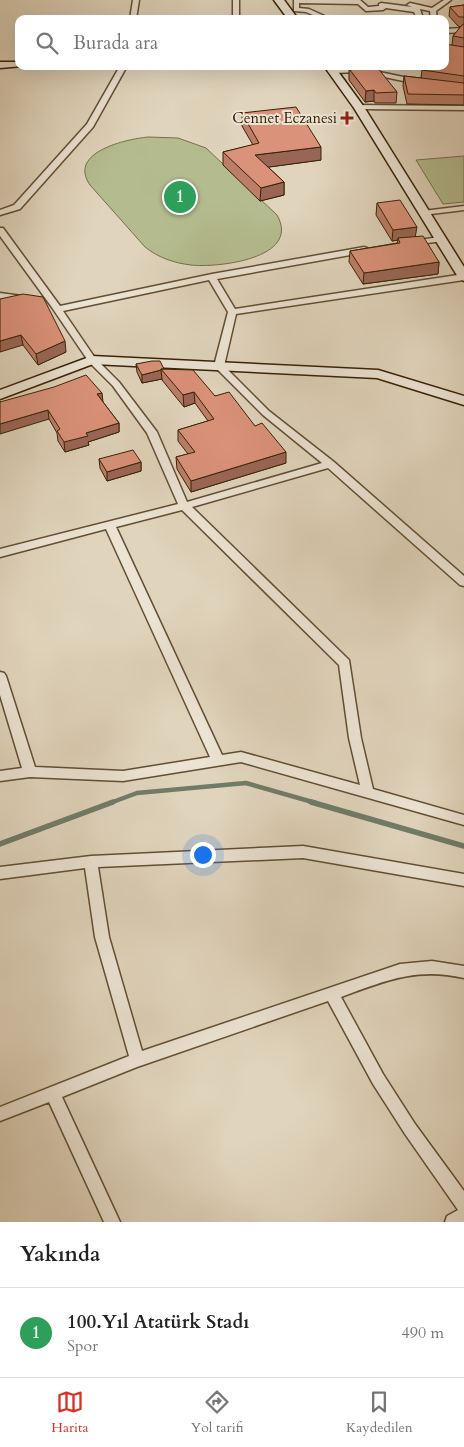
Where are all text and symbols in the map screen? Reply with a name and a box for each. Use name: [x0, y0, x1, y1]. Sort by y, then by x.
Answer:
search box: [15, 15, 449, 70]
icon: search: [33, 29, 61, 57]
text: Burada ara: [73, 30, 158, 56]
place label: Cennet Eczanesi: [232, 108, 337, 128]
marker: Cennet Eczanesi: [341, 112, 353, 124]
pin: 1: [164, 178, 196, 216]
your location: [190, 842, 216, 868]
text: Yakında: [20, 1240, 100, 1269]
text: 100.Yıl Atatürk Stadı: [67, 1309, 249, 1335]
text: 1: [32, 1322, 40, 1344]
text: 490 m: [402, 1322, 444, 1344]
text: Spor: [67, 1335, 98, 1357]
tab: Harita: [51, 1388, 88, 1437]
tab: Yol tarifi: [191, 1388, 244, 1437]
tab: Kaydedilen: [346, 1388, 413, 1437]

